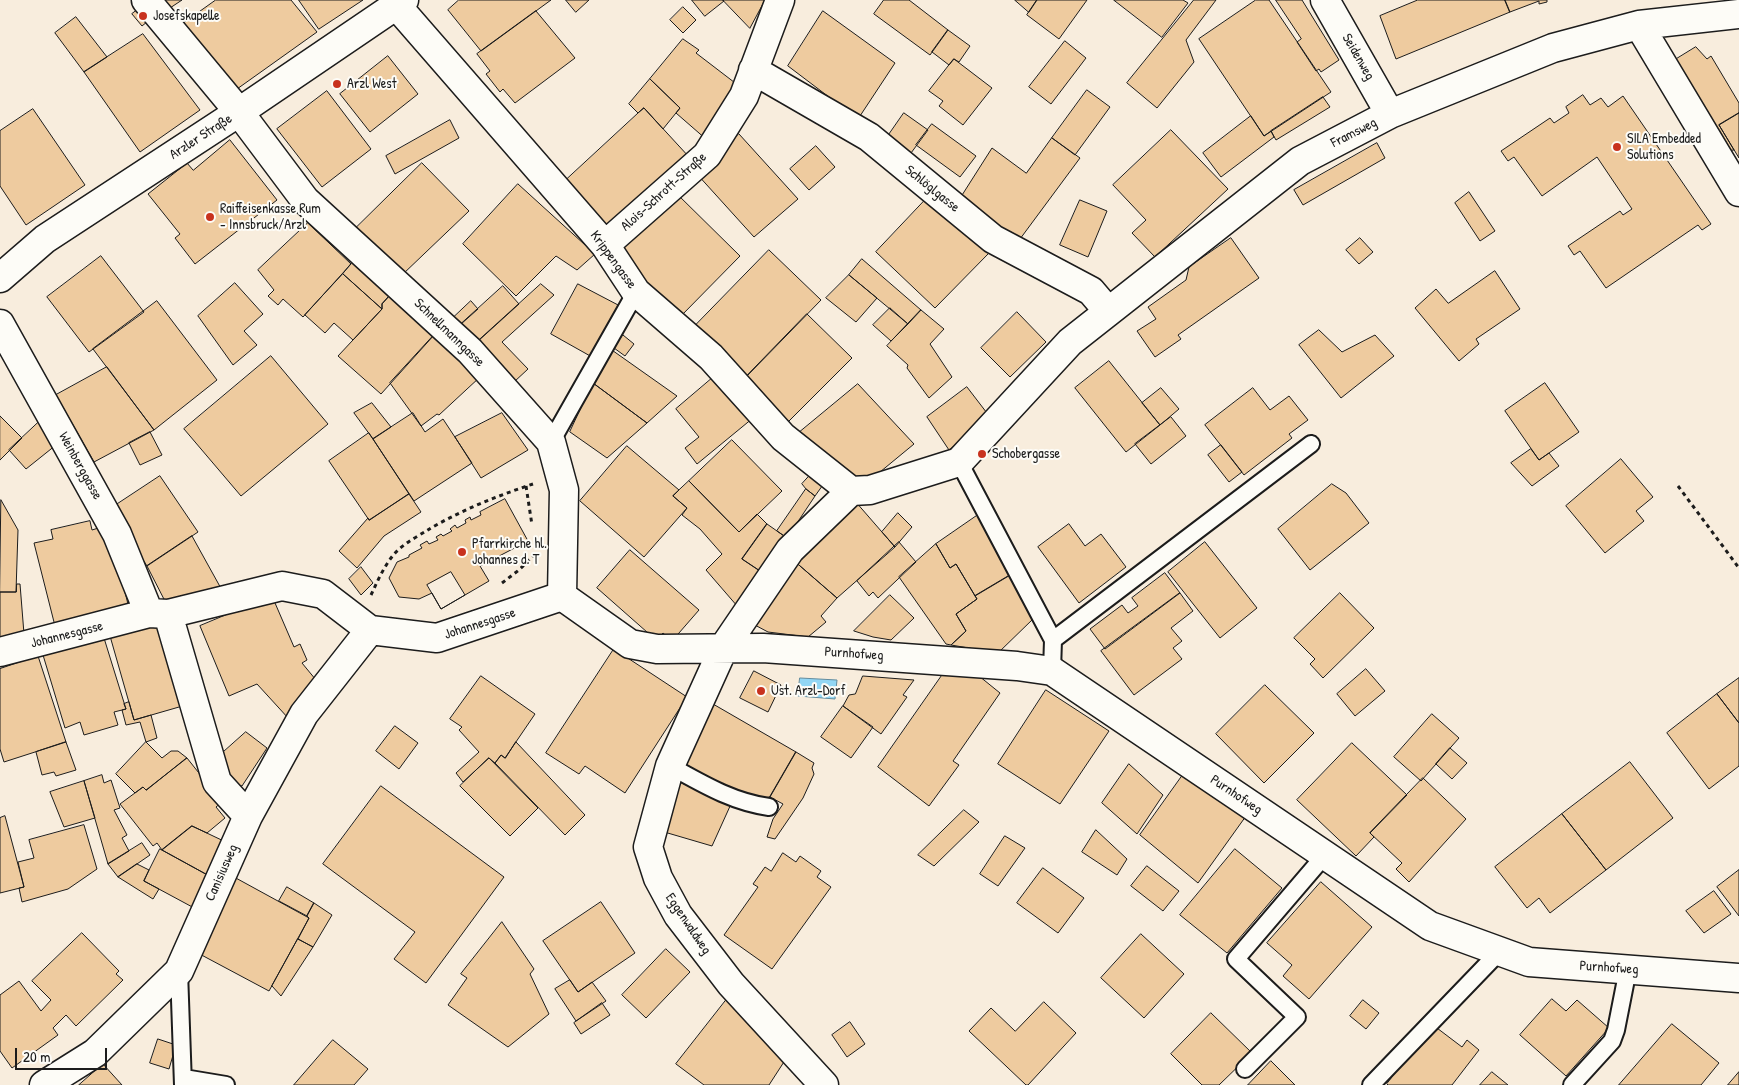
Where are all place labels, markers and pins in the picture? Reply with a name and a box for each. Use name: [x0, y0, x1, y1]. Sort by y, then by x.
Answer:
place label: Josefskapelle: [153, 8, 220, 24]
marker: Josefskapelle: [137, 10, 149, 22]
place label: Arzl West: [347, 76, 397, 92]
marker: Arzl West: [331, 78, 343, 90]
place label: SILA Embedded Solutions: [1627, 131, 1701, 164]
marker: SILA Embedded Solutions: [1611, 141, 1623, 153]
place label: Raiffeisenkasse Rum - Innsbruck/Arzl: [220, 201, 321, 233]
marker: Raiffeisenkasse Rum - Innsbruck/Arzl: [204, 211, 216, 223]
place label: Schobergasse: [992, 446, 1060, 462]
marker: Schobergasse: [976, 448, 988, 460]
place label: Pfarrkirche hl. Johannes d. T: [472, 536, 547, 568]
marker: Pfarrkirche hl. Johannes d. T: [456, 546, 468, 558]
place label: Ust. Arzl-Dorf: [771, 683, 845, 699]
marker: Ust. Arzl-Dorf: [755, 685, 767, 697]

